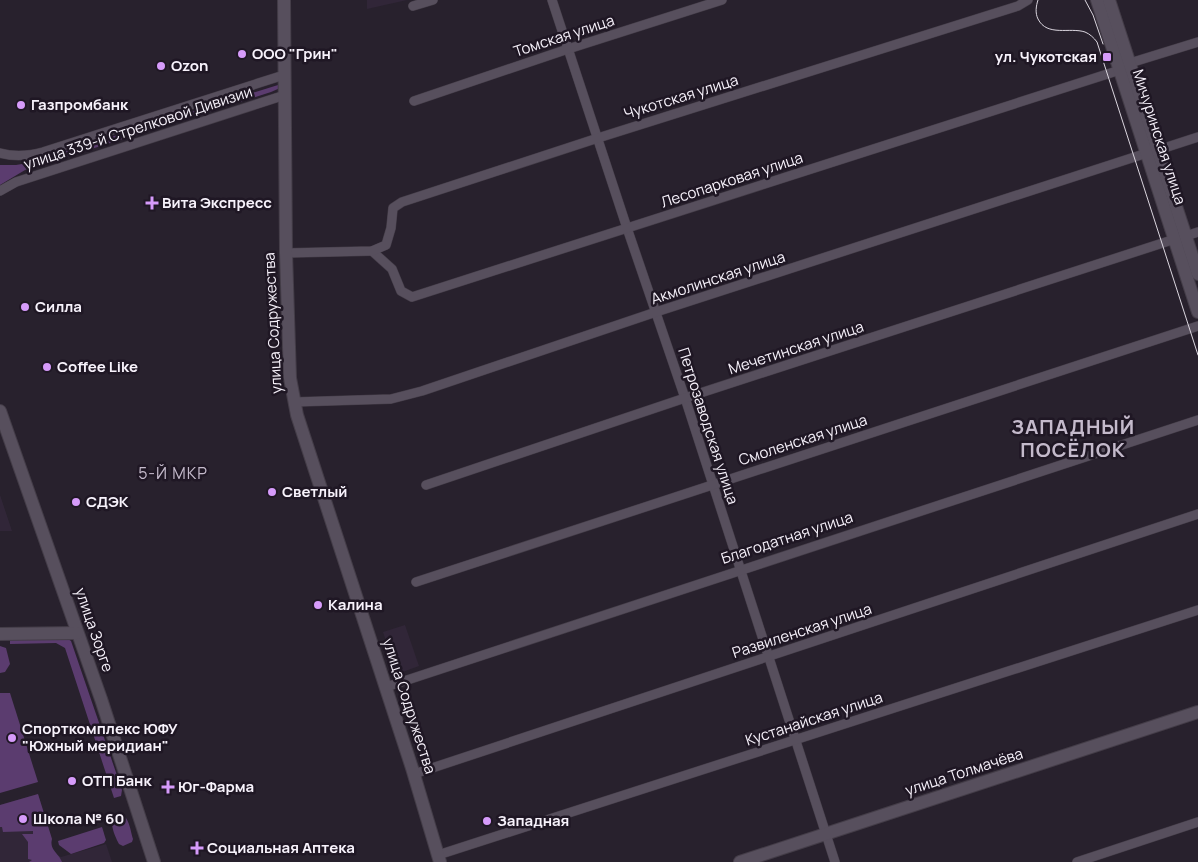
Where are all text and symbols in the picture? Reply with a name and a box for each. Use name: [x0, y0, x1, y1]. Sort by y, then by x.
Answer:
street label: Томская улица: [511, 9, 617, 62]
place label: ООО "Грин": [252, 43, 338, 64]
place label: ул. Чукотская: [995, 46, 1097, 67]
marker: ООО "Грин": [236, 48, 248, 60]
marker: ул. Чукотская: [1101, 51, 1113, 63]
place label: Ozon: [171, 55, 208, 76]
marker: Ozon: [155, 60, 167, 72]
street label: Мичуринская улица: [1128, 66, 1191, 207]
street label: Чукотская улица: [621, 69, 741, 124]
street label: улица 339-й Стрелковой Дивизии: [21, 81, 255, 174]
place label: Газпромбанк: [31, 94, 129, 115]
marker: Газпромбанк: [15, 99, 27, 111]
street label: Лесопарковая улица: [658, 147, 806, 212]
place label: Вита Экспресс: [162, 192, 272, 213]
marker: Вита Экспресс: [146, 197, 158, 209]
street label: Акмолинская улица: [648, 246, 788, 309]
street label: улица Содружества: [258, 252, 287, 394]
place label: Силла: [35, 296, 82, 317]
marker: Силла: [19, 301, 31, 313]
street label: Мечетинская улица: [726, 316, 866, 379]
street label: Петрозаводская улица: [673, 345, 744, 507]
place label: Coffee Like: [57, 356, 138, 377]
marker: Coffee Like: [41, 361, 53, 373]
street label: Смоленская улица: [736, 409, 870, 470]
district label: ЗАПАДНЫЙ ПОСЁЛОК: [1011, 413, 1135, 463]
district label: 5-Й МКР: [138, 462, 208, 484]
place label: Светлый: [282, 481, 347, 502]
marker: Светлый: [266, 486, 278, 498]
place label: СДЭК: [86, 491, 129, 512]
marker: СДЭК: [70, 496, 82, 508]
street label: Благодатная улица: [718, 506, 855, 569]
street label: улица Зорге: [70, 585, 119, 675]
place label: Калина: [328, 594, 383, 615]
street label: Развиленская улица: [729, 598, 874, 663]
marker: Калина: [312, 599, 324, 611]
street label: улица Содружества: [378, 635, 441, 776]
street label: Кустанайская улица: [743, 686, 885, 751]
place label: Спорткомплекс ЮФУ "Южный меридиан": [22, 718, 178, 756]
marker: Спорткомплекс ЮФУ "Южный меридиан": [6, 732, 18, 744]
street label: улица Толмачёва: [902, 743, 1025, 800]
place label: ОТП Банк: [82, 770, 152, 791]
marker: ОТП Банк: [66, 775, 78, 787]
place label: Юг-Фарма: [178, 776, 254, 797]
marker: Юг-Фарма: [162, 781, 174, 793]
place label: Школа № 60: [33, 808, 124, 829]
place label: Западная: [497, 810, 569, 831]
marker: Школа № 60: [17, 813, 29, 825]
marker: Западная: [481, 815, 493, 827]
place label: Социальная Аптека: [207, 837, 355, 858]
marker: Социальная Аптека: [191, 842, 203, 854]

